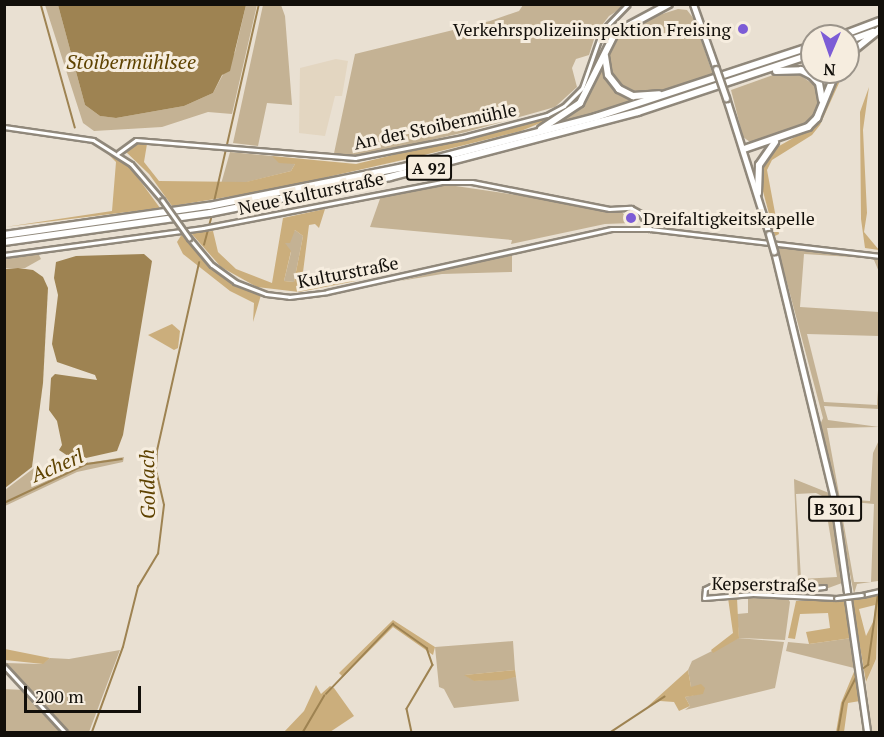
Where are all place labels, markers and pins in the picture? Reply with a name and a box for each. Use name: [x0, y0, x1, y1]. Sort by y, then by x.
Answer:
place label: Verkehrspolizeiinspektion Freising: [453, 18, 731, 40]
marker: Verkehrspolizeiinspektion Freising: [736, 22, 750, 36]
place label: Dreifaltigkeitskapelle: [643, 207, 815, 229]
marker: Dreifaltigkeitskapelle: [624, 211, 638, 225]

